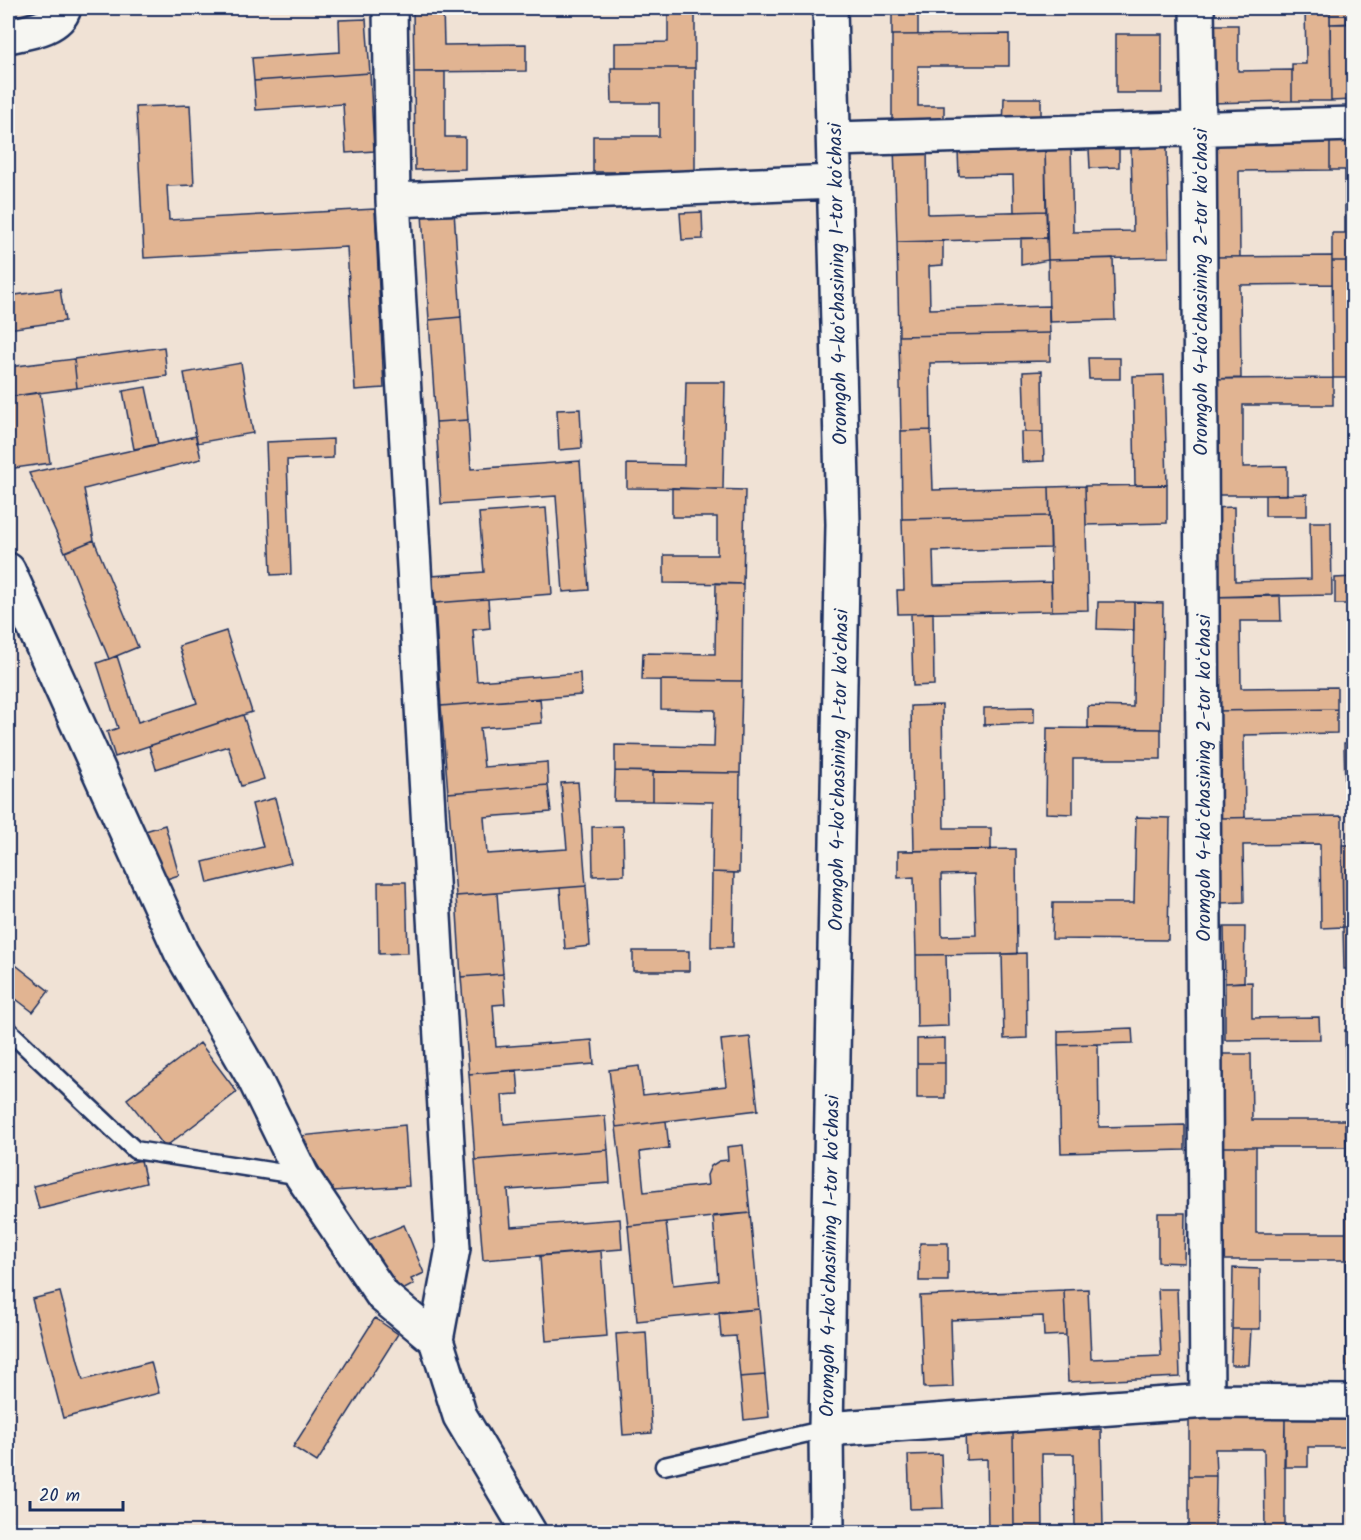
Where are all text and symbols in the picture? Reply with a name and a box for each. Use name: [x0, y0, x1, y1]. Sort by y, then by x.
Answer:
street label: Oromgoh 4-koʻchasining 1-tor koʻchasi: [820, 121, 858, 445]
street label: Oromgoh 4-koʻchasining 2-tor koʻchasi: [1186, 127, 1218, 456]
street label: Oromgoh 4-koʻchasining 1-tor koʻchasi: [821, 607, 859, 931]
street label: Oromgoh 4-koʻchasining 2-tor koʻchasi: [1189, 613, 1221, 942]
street label: Oromgoh 4-koʻchasining 1-tor koʻchasi: [812, 1093, 850, 1417]
scale bar: [30, 1474, 123, 1512]
text: 20 m: [39, 1482, 80, 1511]

